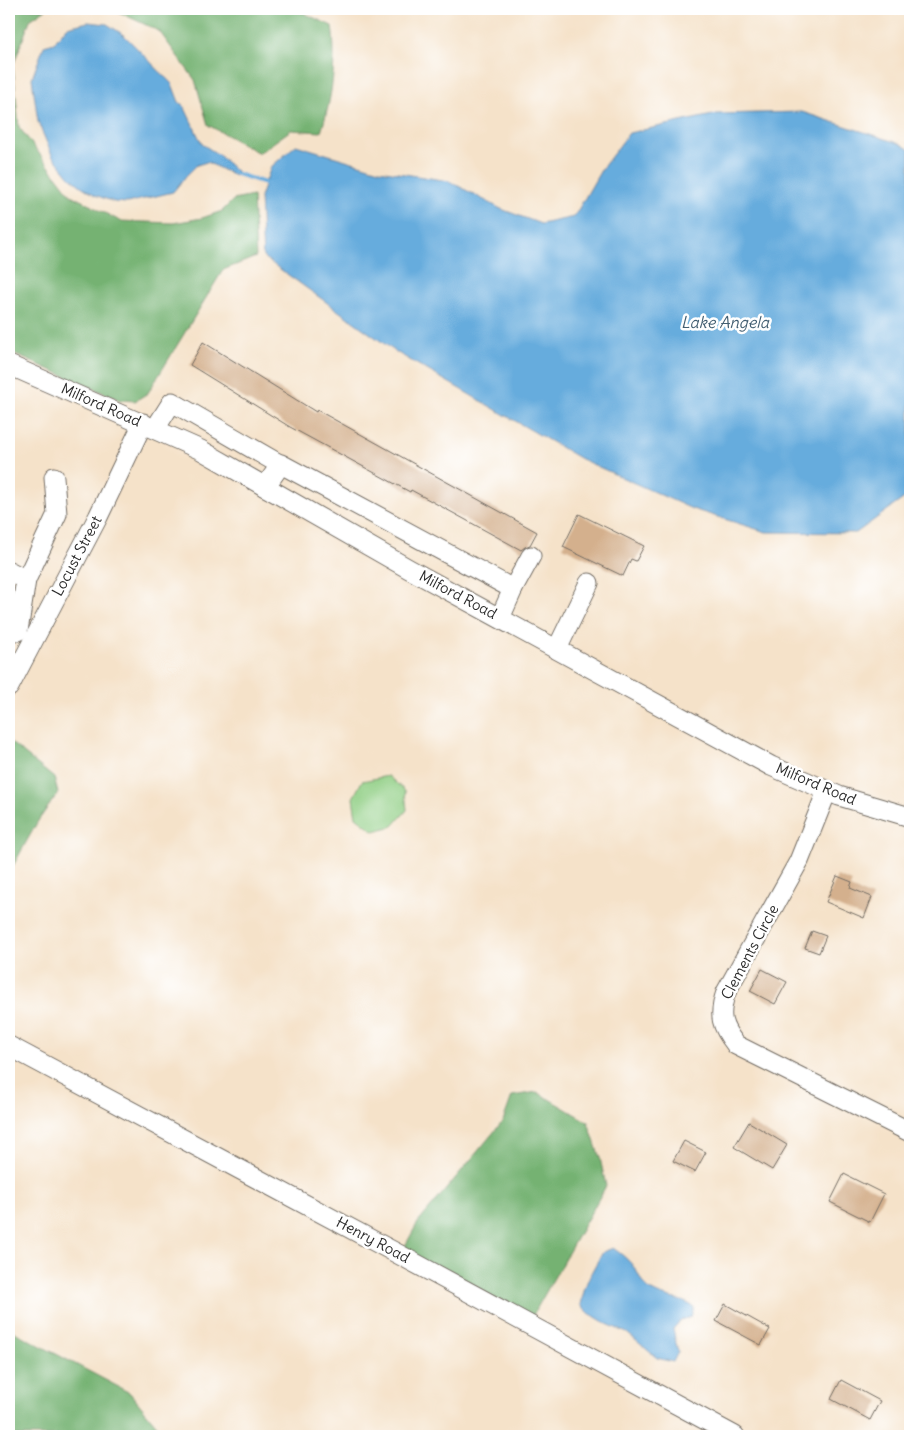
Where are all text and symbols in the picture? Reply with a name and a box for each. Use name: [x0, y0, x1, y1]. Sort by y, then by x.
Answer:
water label: Lake Angela: [681, 312, 770, 332]
street label: Milford Road: [58, 378, 144, 431]
street label: Locust Street: [47, 512, 106, 599]
street label: Milford Road: [416, 566, 501, 623]
street label: Milford Road: [773, 758, 859, 809]
street label: Clements Circle: [717, 901, 783, 1003]
street label: Henry Road: [333, 1212, 414, 1267]

